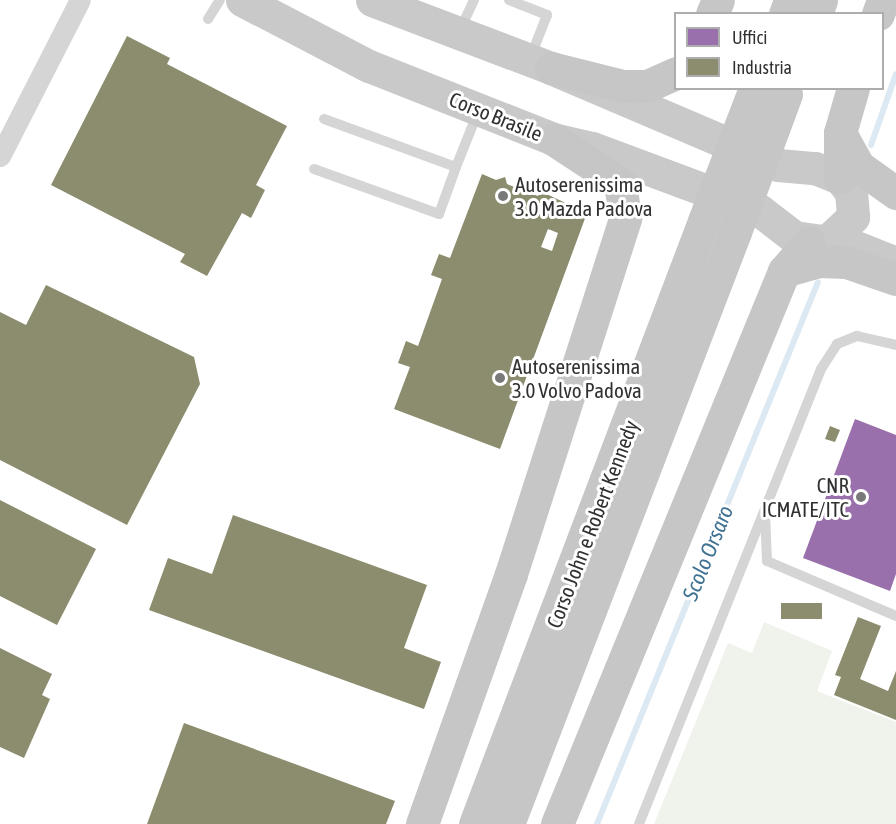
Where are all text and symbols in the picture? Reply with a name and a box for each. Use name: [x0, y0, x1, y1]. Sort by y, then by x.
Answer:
legend: [674, 12, 884, 90]
text: Uffici: [732, 27, 767, 48]
text: Industria: [732, 57, 792, 78]
street label: Corso Brasile: [446, 86, 546, 146]
place label: Autoserenissima 3.0 Mazda Padova: [515, 171, 653, 221]
marker: Autoserenissima 3.0 Mazda Padova: [496, 189, 510, 203]
place label: Autoserenissima 3.0 Volvo Padova: [512, 353, 642, 403]
marker: Autoserenissima 3.0 Volvo Padova: [493, 371, 507, 385]
street label: Corso John e Robert Kennedy: [541, 417, 643, 631]
place label: CNR ICMATE/ITC: [762, 472, 849, 522]
marker: CNR ICMATE/ITC: [854, 490, 868, 504]
water label: Scolo Orsaro: [677, 502, 739, 604]

